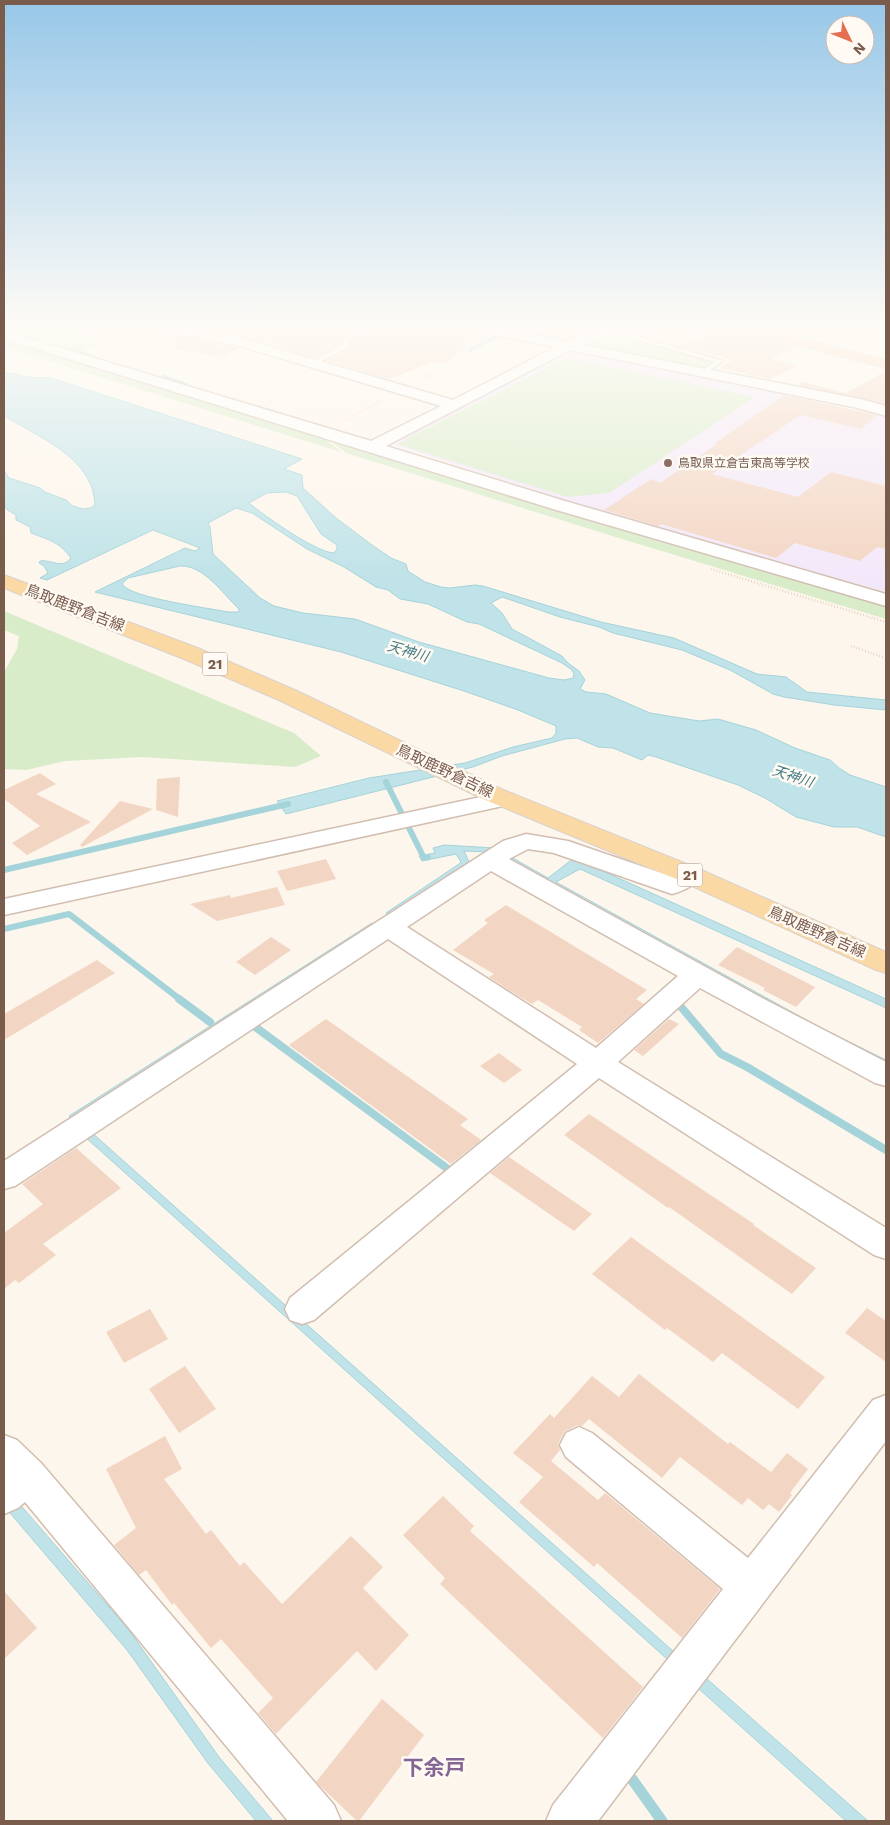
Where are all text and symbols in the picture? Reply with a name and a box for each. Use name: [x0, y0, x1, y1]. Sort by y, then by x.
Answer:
north arrow: [825, 15, 875, 65]
text: N: [850, 40, 869, 58]
place label: 鳥取県立倉吉東高等学校: [678, 456, 810, 470]
marker: 鳥取県立倉吉東高等学校: [662, 457, 674, 469]
street label: 鳥取鹿野倉吉線: [23, 581, 127, 635]
water label: 天神川: [386, 638, 432, 665]
road number: 21: [202, 652, 228, 676]
street label: 鳥取鹿野倉吉線: [394, 741, 496, 801]
water label: 天神川: [771, 762, 817, 791]
road number: 21: [678, 864, 702, 886]
street label: 鳥取鹿野倉吉線: [765, 902, 869, 962]
district label: 下余戸: [403, 1755, 466, 1780]

